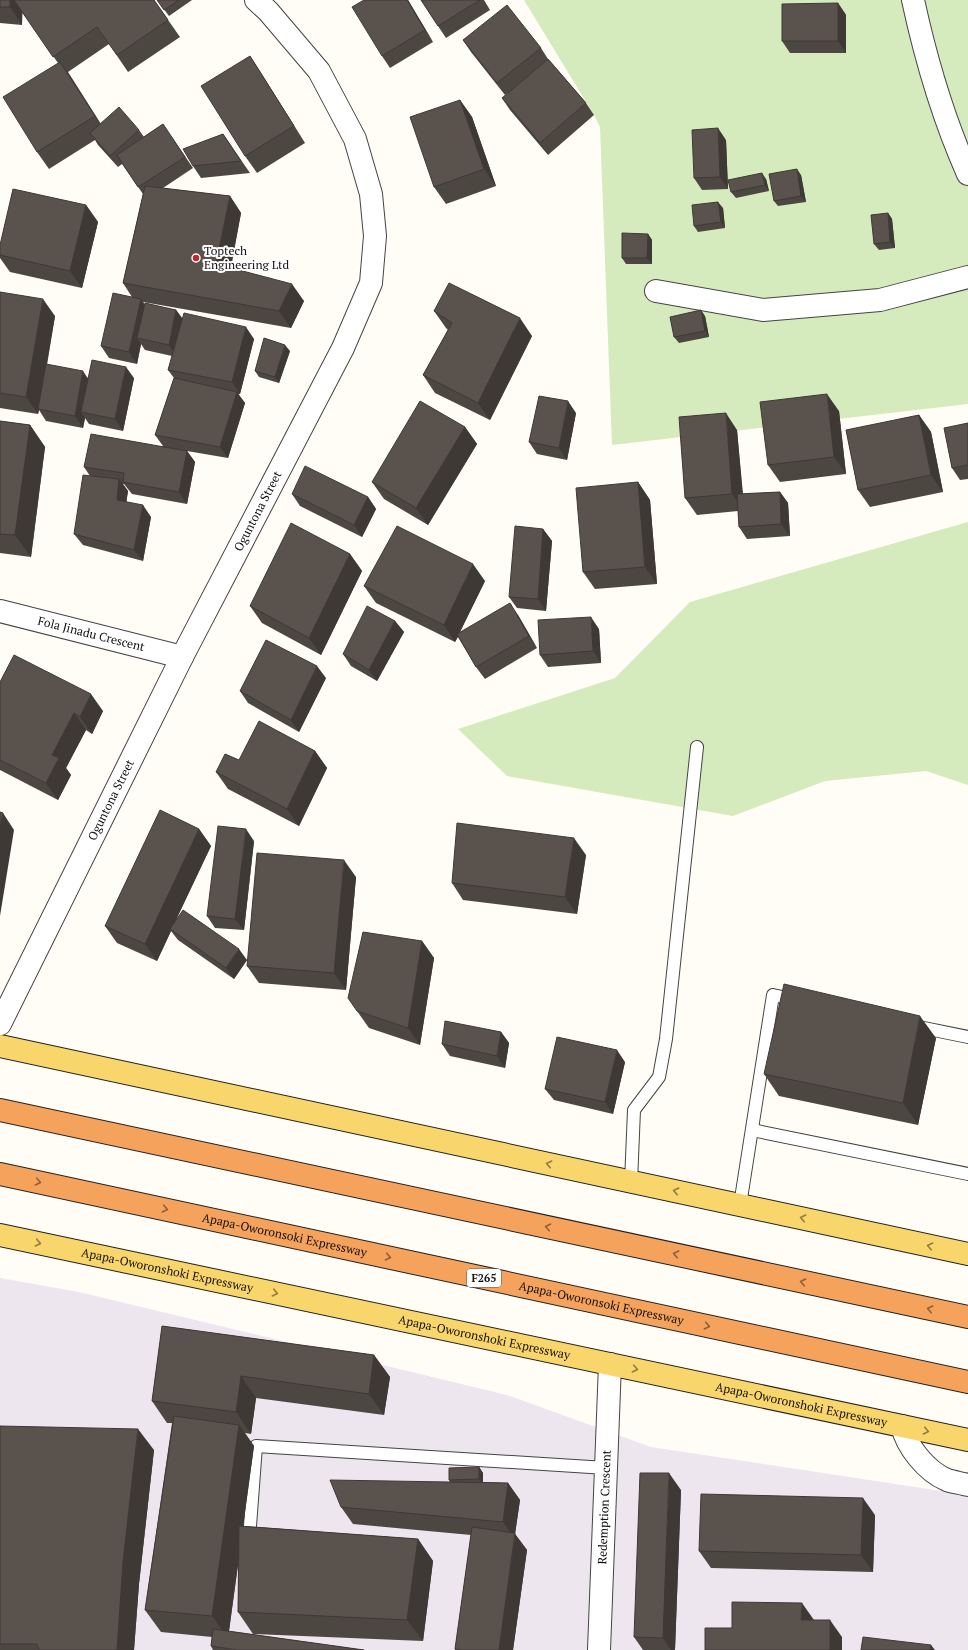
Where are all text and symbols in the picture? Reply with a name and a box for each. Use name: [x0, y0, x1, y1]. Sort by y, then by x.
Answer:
place label: Toptech Engineering Ltd: [204, 243, 290, 272]
marker: Toptech Engineering Ltd: [191, 253, 201, 263]
street label: Oguntona Street: [230, 468, 285, 554]
street label: Fola Jinadu Crescent: [36, 613, 147, 654]
street label: Oguntona Street: [84, 756, 137, 843]
one-way arrow: [545, 1160, 552, 1168]
one-way arrow: [35, 1177, 41, 1185]
one-way arrow: [672, 1188, 679, 1196]
one-way arrow: [162, 1205, 168, 1213]
street label: Apapa-Oworonsoki Expressway: [201, 1210, 369, 1260]
one-way arrow: [800, 1215, 806, 1223]
one-way arrow: [545, 1224, 552, 1232]
one-way arrow: [35, 1238, 41, 1246]
one-way arrow: [927, 1242, 933, 1250]
street label: Apapa-Oworonshoki Expressway: [80, 1244, 256, 1296]
one-way arrow: [672, 1251, 679, 1259]
one-way arrow: [385, 1252, 391, 1261]
road number: F265: [467, 1269, 501, 1287]
street label: Apapa-Oworonsoki Expressway: [518, 1278, 686, 1328]
one-way arrow: [800, 1278, 806, 1286]
one-way arrow: [272, 1288, 278, 1296]
one-way arrow: [927, 1305, 933, 1313]
street label: Apapa-Oworonshoki Expressway: [397, 1312, 573, 1363]
one-way arrow: [704, 1321, 710, 1329]
one-way arrow: [632, 1365, 638, 1373]
street label: Apapa-Oworonshoki Expressway: [714, 1379, 889, 1430]
one-way arrow: [923, 1427, 930, 1435]
street label: Redemption Crescent: [594, 1449, 614, 1565]

